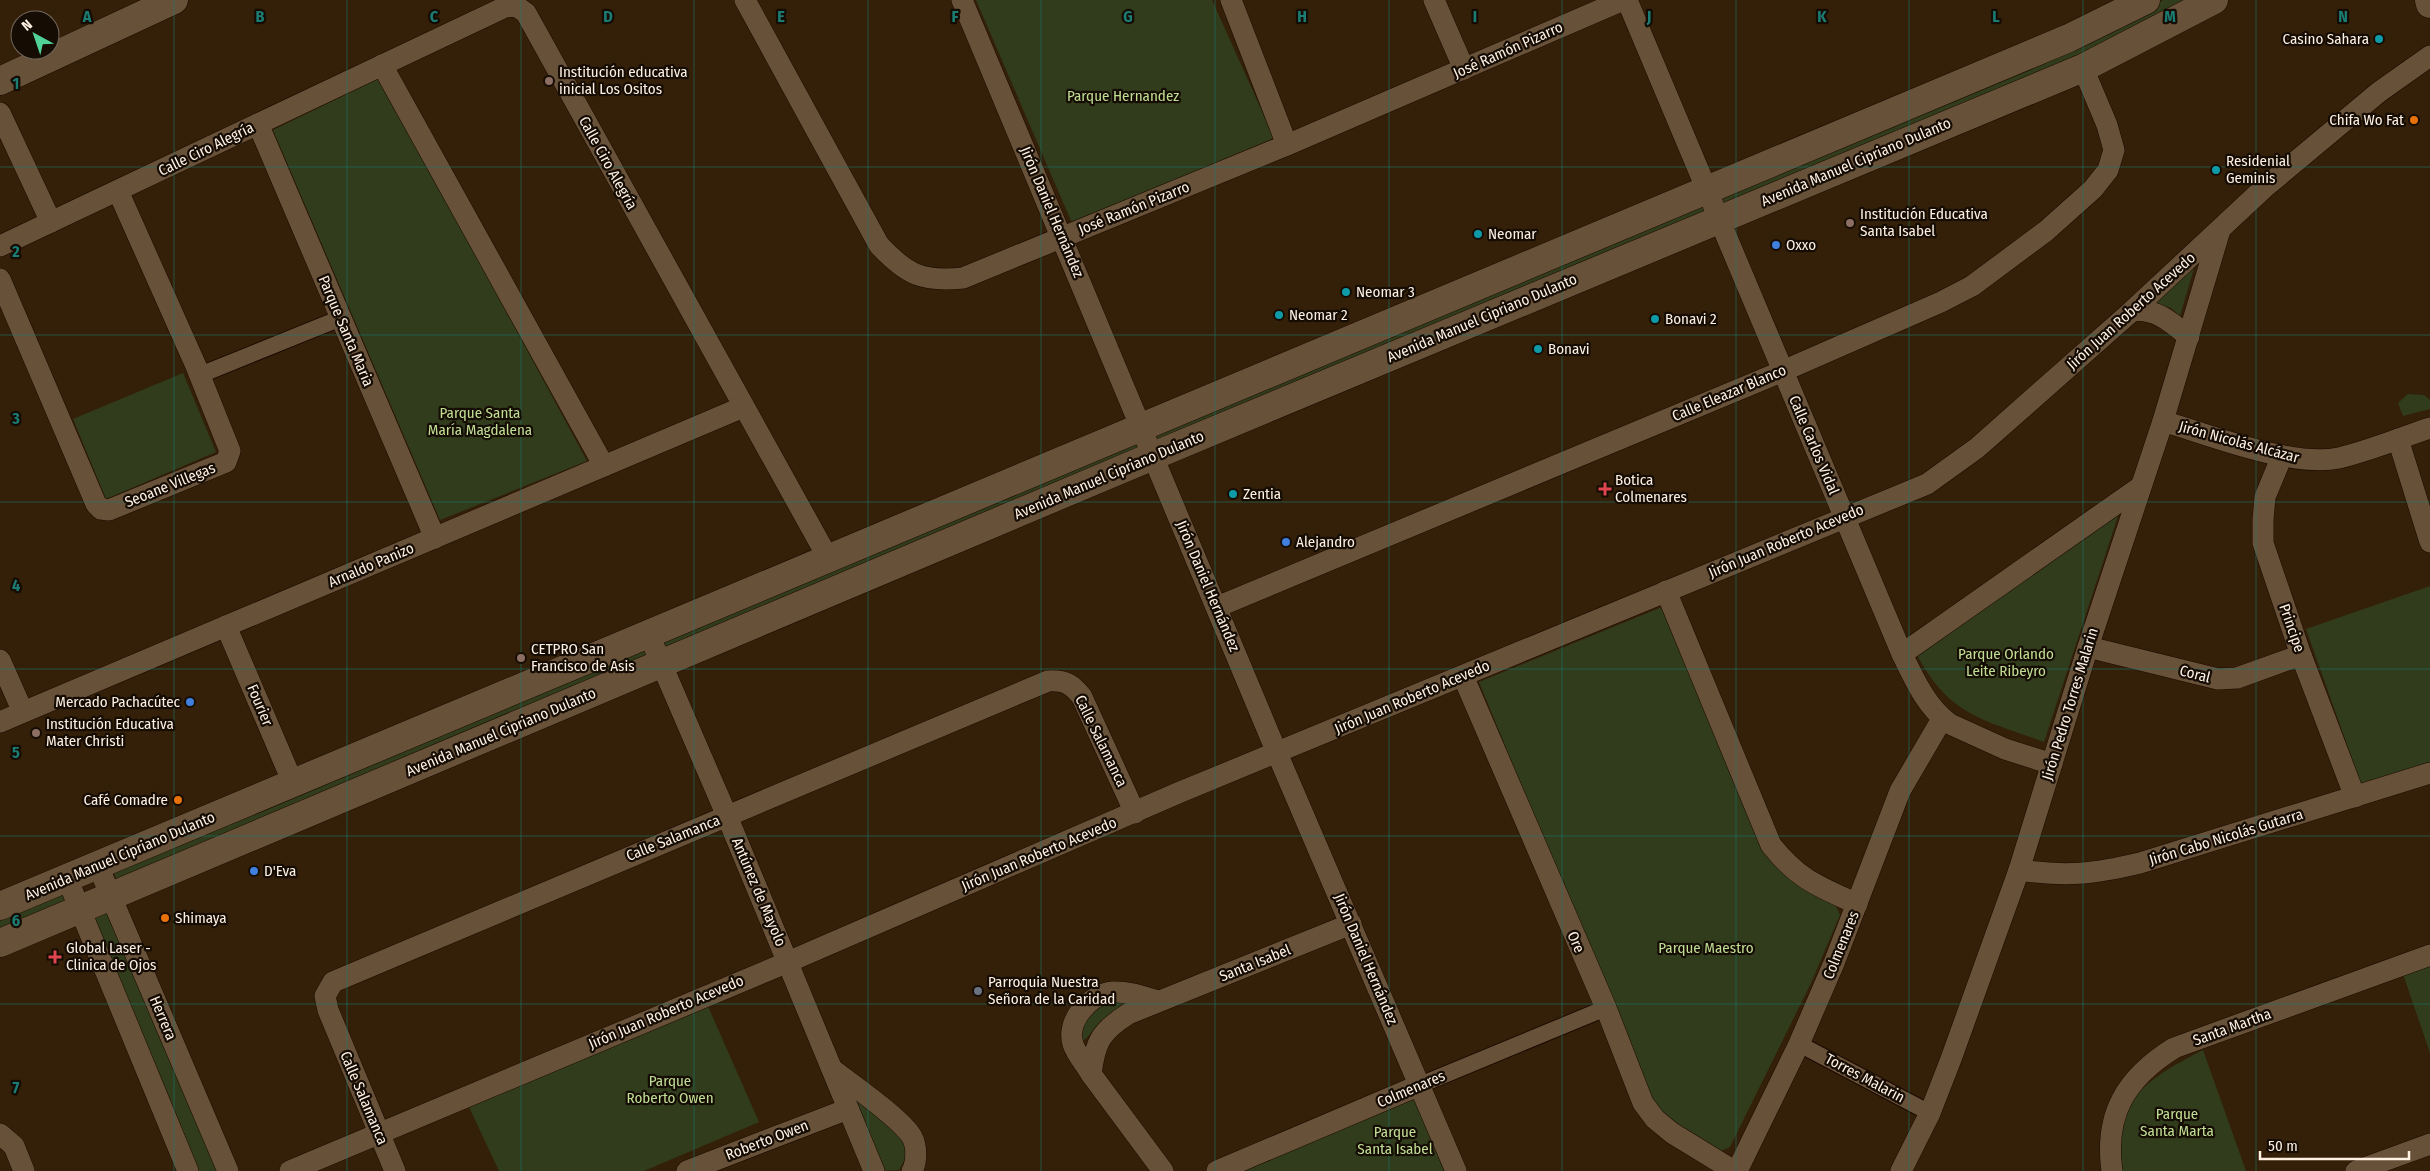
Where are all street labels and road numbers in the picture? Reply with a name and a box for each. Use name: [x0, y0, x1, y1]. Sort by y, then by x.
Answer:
street label: José Ramón Pizarro: [1450, 18, 1566, 82]
street label: Calle Ciro Alegría: [575, 113, 641, 213]
street label: Avenida Manuel Cipriano Dulanto: [1758, 114, 1954, 210]
street label: Calle Ciro Alegría: [155, 118, 257, 180]
street label: Jirón Daniel Hernández: [1016, 144, 1088, 280]
street label: José Ramón Pizarro: [1076, 177, 1192, 238]
street label: Jirón Juan Roberto Acevedo: [2063, 248, 2199, 373]
street label: Avenida Manuel Cipriano Dulanto: [1384, 270, 1580, 366]
street label: Parque Santa Maria: [315, 273, 377, 389]
street label: Calle Eleazar Blanco: [1669, 361, 1789, 425]
street label: Calle Carlos Vidal: [1785, 393, 1843, 497]
street label: Jirón Nicolás Alcázar: [2177, 417, 2302, 467]
street label: Avenida Manuel Cipriano Dulanto: [1011, 427, 1207, 523]
street label: Seoane Villegas: [122, 459, 218, 511]
street label: Jirón Juan Roberto Acevedo: [1706, 500, 1866, 582]
street label: Jirón Daniel Hernández: [1172, 518, 1244, 654]
street label: Arnaldo Panizo: [325, 539, 417, 591]
street label: Principe: [2275, 601, 2309, 655]
street label: Jirón Pedro Torres Malarin: [2038, 626, 2102, 782]
street label: Jirón Juan Roberto Acevedo: [1332, 656, 1492, 738]
street label: Coral: [2178, 662, 2212, 687]
street label: Fourier: [243, 681, 277, 729]
street label: Avenida Manuel Cipriano Dulanto: [403, 684, 599, 780]
street label: Calle Salamanca: [1071, 692, 1131, 790]
street label: Jirón Cabo Nicolás Gutarra: [2147, 805, 2305, 869]
street label: Avenida Manuel Cipriano Dulanto: [22, 808, 218, 904]
street label: Calle Salamanca: [623, 811, 723, 865]
street label: Jirón Juan Roberto Acevedo: [959, 813, 1119, 895]
street label: Antúnez de Mayolo: [728, 835, 790, 949]
street label: Jirón Daniel Hernández: [1330, 891, 1402, 1027]
street label: Colmenares: [1819, 908, 1863, 982]
street label: Ore: [1563, 928, 1589, 956]
street label: Santa Isabel: [1217, 941, 1293, 985]
street label: Jirón Juan Roberto Acevedo: [586, 971, 746, 1053]
street label: Herrera: [146, 993, 180, 1043]
street label: Santa Martha: [2190, 1005, 2274, 1049]
street label: Calle Salamanca: [336, 1049, 392, 1147]
street label: Torres Malarin: [1822, 1050, 1908, 1106]
street label: Colmenares: [1374, 1067, 1448, 1111]
street label: Roberto Owen: [723, 1116, 811, 1164]

